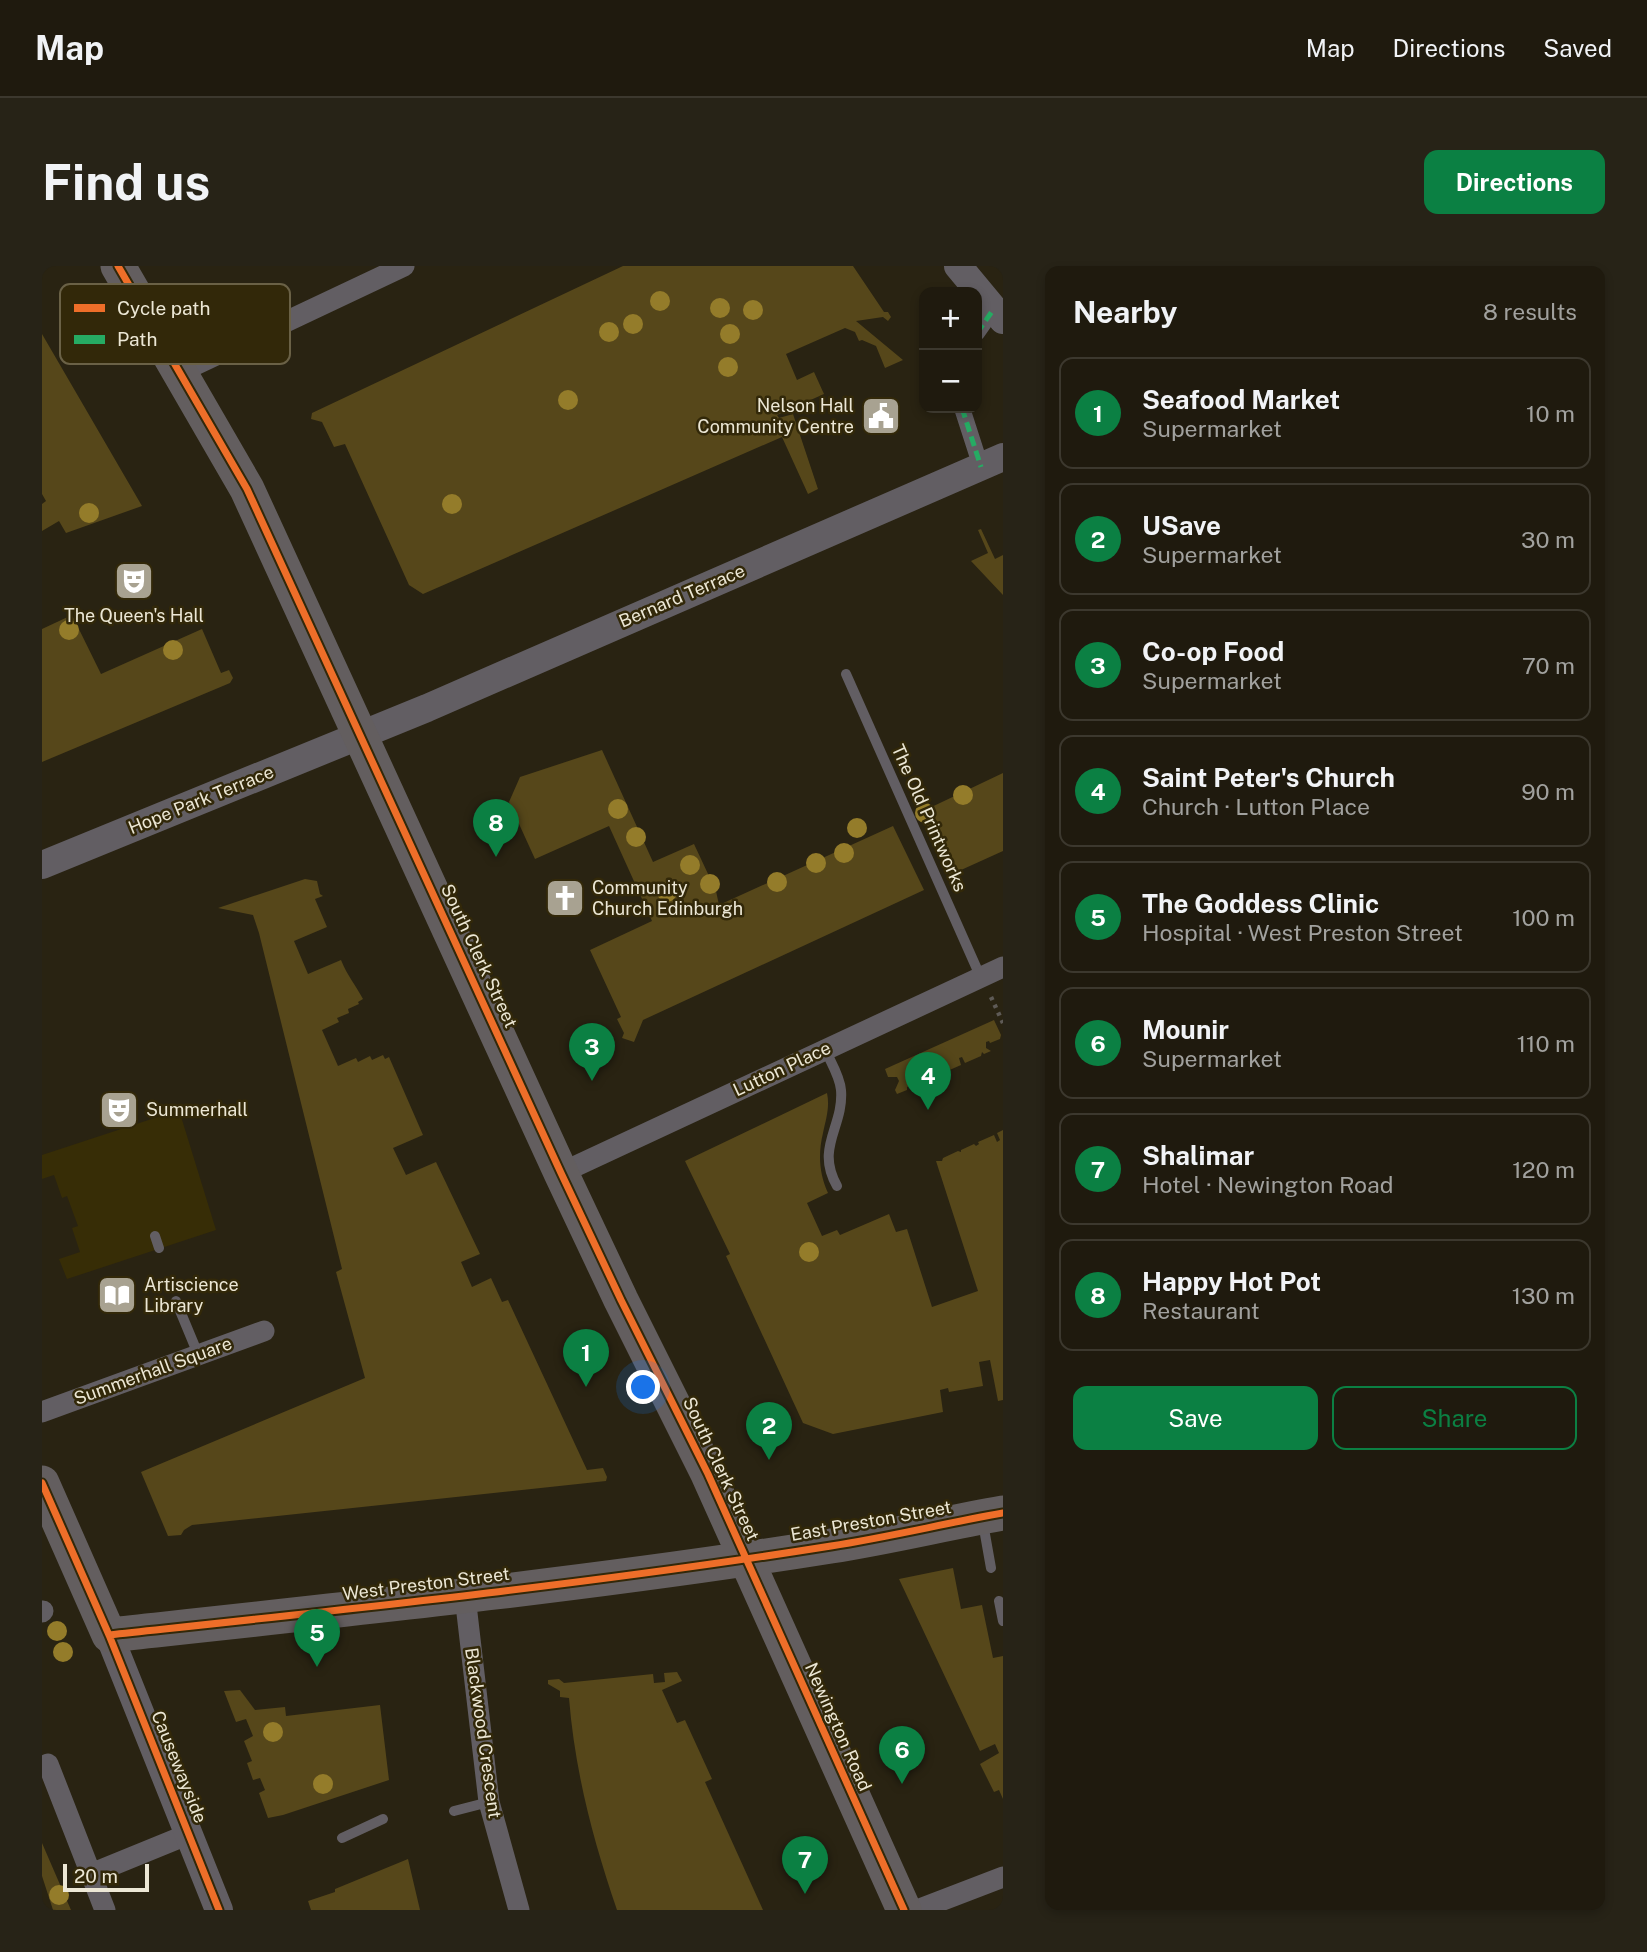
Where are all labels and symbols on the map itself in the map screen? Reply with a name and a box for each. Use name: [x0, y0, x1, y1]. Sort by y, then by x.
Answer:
legend: [60, 284, 290, 364]
text: Cycle path: [117, 297, 210, 319]
text: Path: [117, 328, 157, 350]
place label: Nelson Hall Community Centre: [697, 395, 854, 437]
public building icon: Nelson Hall Community Centre: [860, 395, 902, 437]
theatre icon: The Queen's Hall: [113, 560, 155, 602]
street label: Bernard Terrace: [616, 560, 748, 632]
place label: The Queen's Hall: [64, 605, 204, 626]
street label: The Old Printworks: [888, 741, 971, 895]
street label: Hope Park Terrace: [125, 761, 277, 838]
pin: 8: [473, 799, 519, 857]
church icon: Community Church Edinburgh: [544, 877, 586, 919]
place label: Community Church Edinburgh: [592, 877, 743, 919]
street label: South Clerk Street: [437, 881, 522, 1031]
pin: 3: [569, 1023, 615, 1081]
street label: Lutton Place: [730, 1037, 834, 1100]
pin: 4: [905, 1052, 951, 1110]
theatre icon: Summerhall: [98, 1089, 140, 1131]
place label: Summerhall: [146, 1099, 248, 1120]
library icon: Artiscience Library: [96, 1274, 138, 1316]
place label: Artiscience Library: [144, 1274, 239, 1316]
pin: 1: [563, 1329, 609, 1387]
street label: Summerhall Square: [71, 1332, 235, 1409]
your location: [626, 1370, 660, 1404]
street label: South Clerk Street: [679, 1394, 764, 1544]
pin: 2: [746, 1402, 792, 1460]
street label: East Preston Street: [789, 1496, 953, 1545]
street label: West Preston Street: [341, 1563, 511, 1604]
pin: 5: [294, 1609, 340, 1667]
street label: Blackwood Crescent: [461, 1646, 506, 1820]
street label: Newington Road: [801, 1659, 876, 1794]
street label: Causewayside: [147, 1708, 212, 1826]
pin: 6: [879, 1726, 925, 1784]
pin: 7: [782, 1836, 828, 1894]
scale bar: [63, 1861, 149, 1893]

